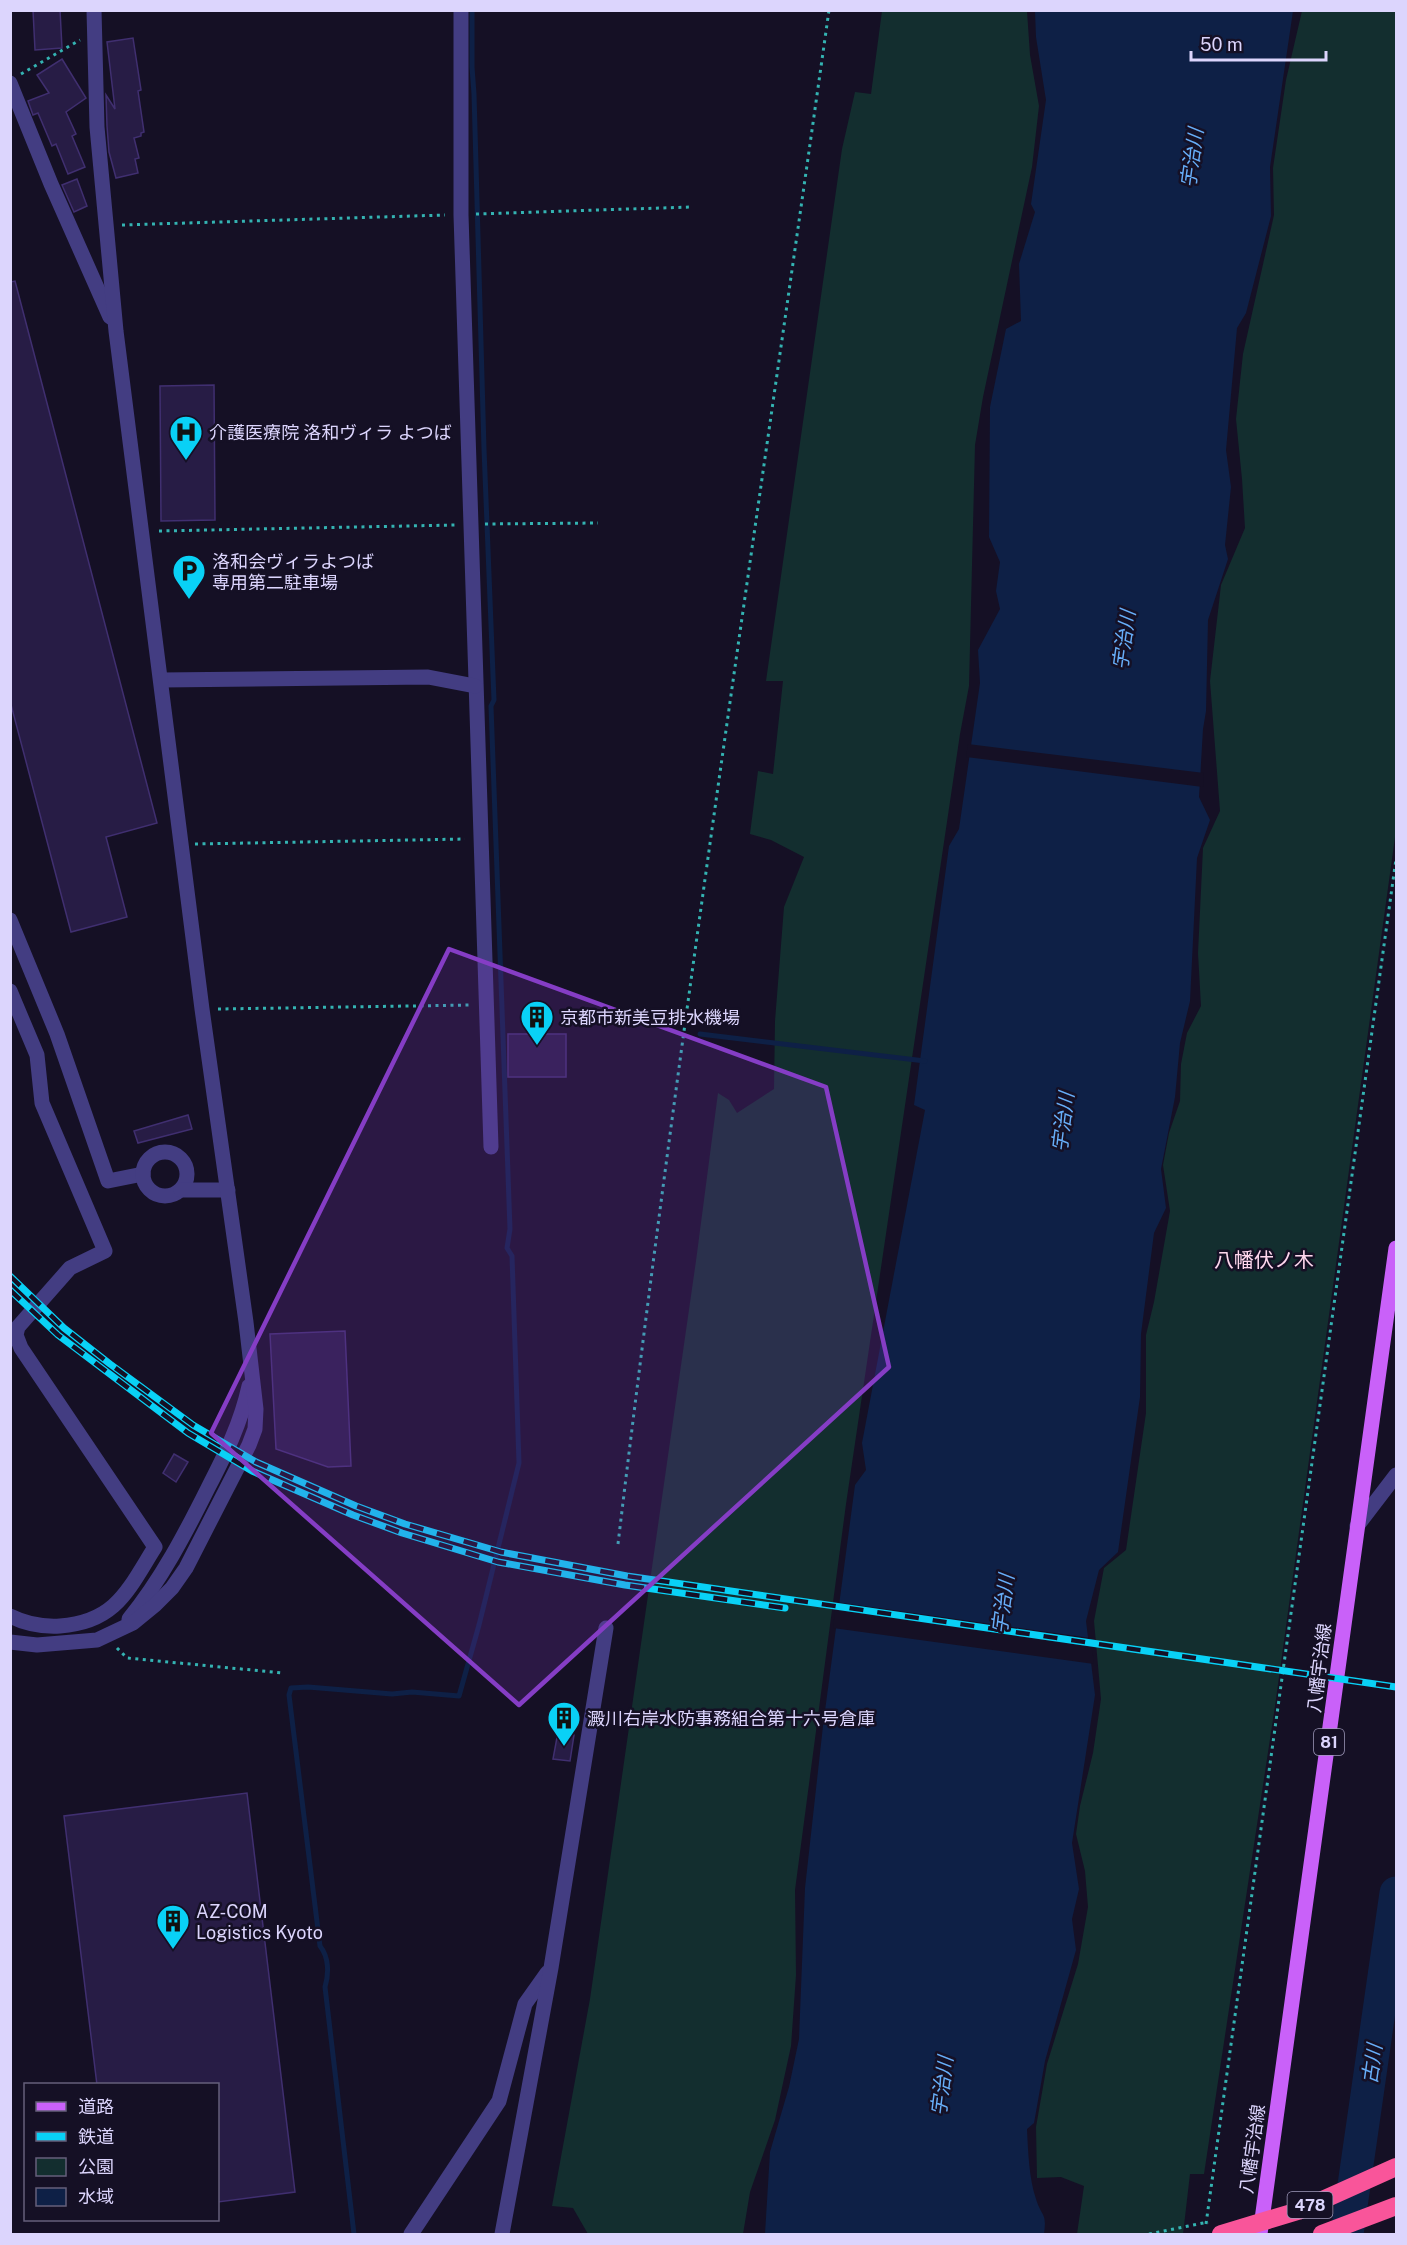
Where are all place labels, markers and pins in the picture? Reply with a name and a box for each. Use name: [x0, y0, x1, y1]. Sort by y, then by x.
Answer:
hospital icon: 介護医療院 洛和ヴィラ よつば: [168, 414, 204, 461]
place label: 介護医療院 洛和ヴィラ よつば: [209, 422, 452, 443]
place label: 洛和会ヴィラよつば 専用第二駐車場: [212, 551, 374, 593]
parking icon: 洛和会ヴィラよつば 専用第二駐車場: [171, 553, 207, 600]
building icon: 京都市新美豆排水機場: [519, 999, 555, 1046]
place label: 京都市新美豆排水機場: [560, 1007, 740, 1028]
building icon: 澱川右岸水防事務組合第十六号倉庫: [546, 1700, 582, 1747]
place label: 澱川右岸水防事務組合第十六号倉庫: [587, 1708, 875, 1729]
place label: AZ-COM Logistics Kyoto: [196, 1901, 323, 1943]
building icon: AZ-COM Logistics Kyoto: [155, 1903, 191, 1950]

